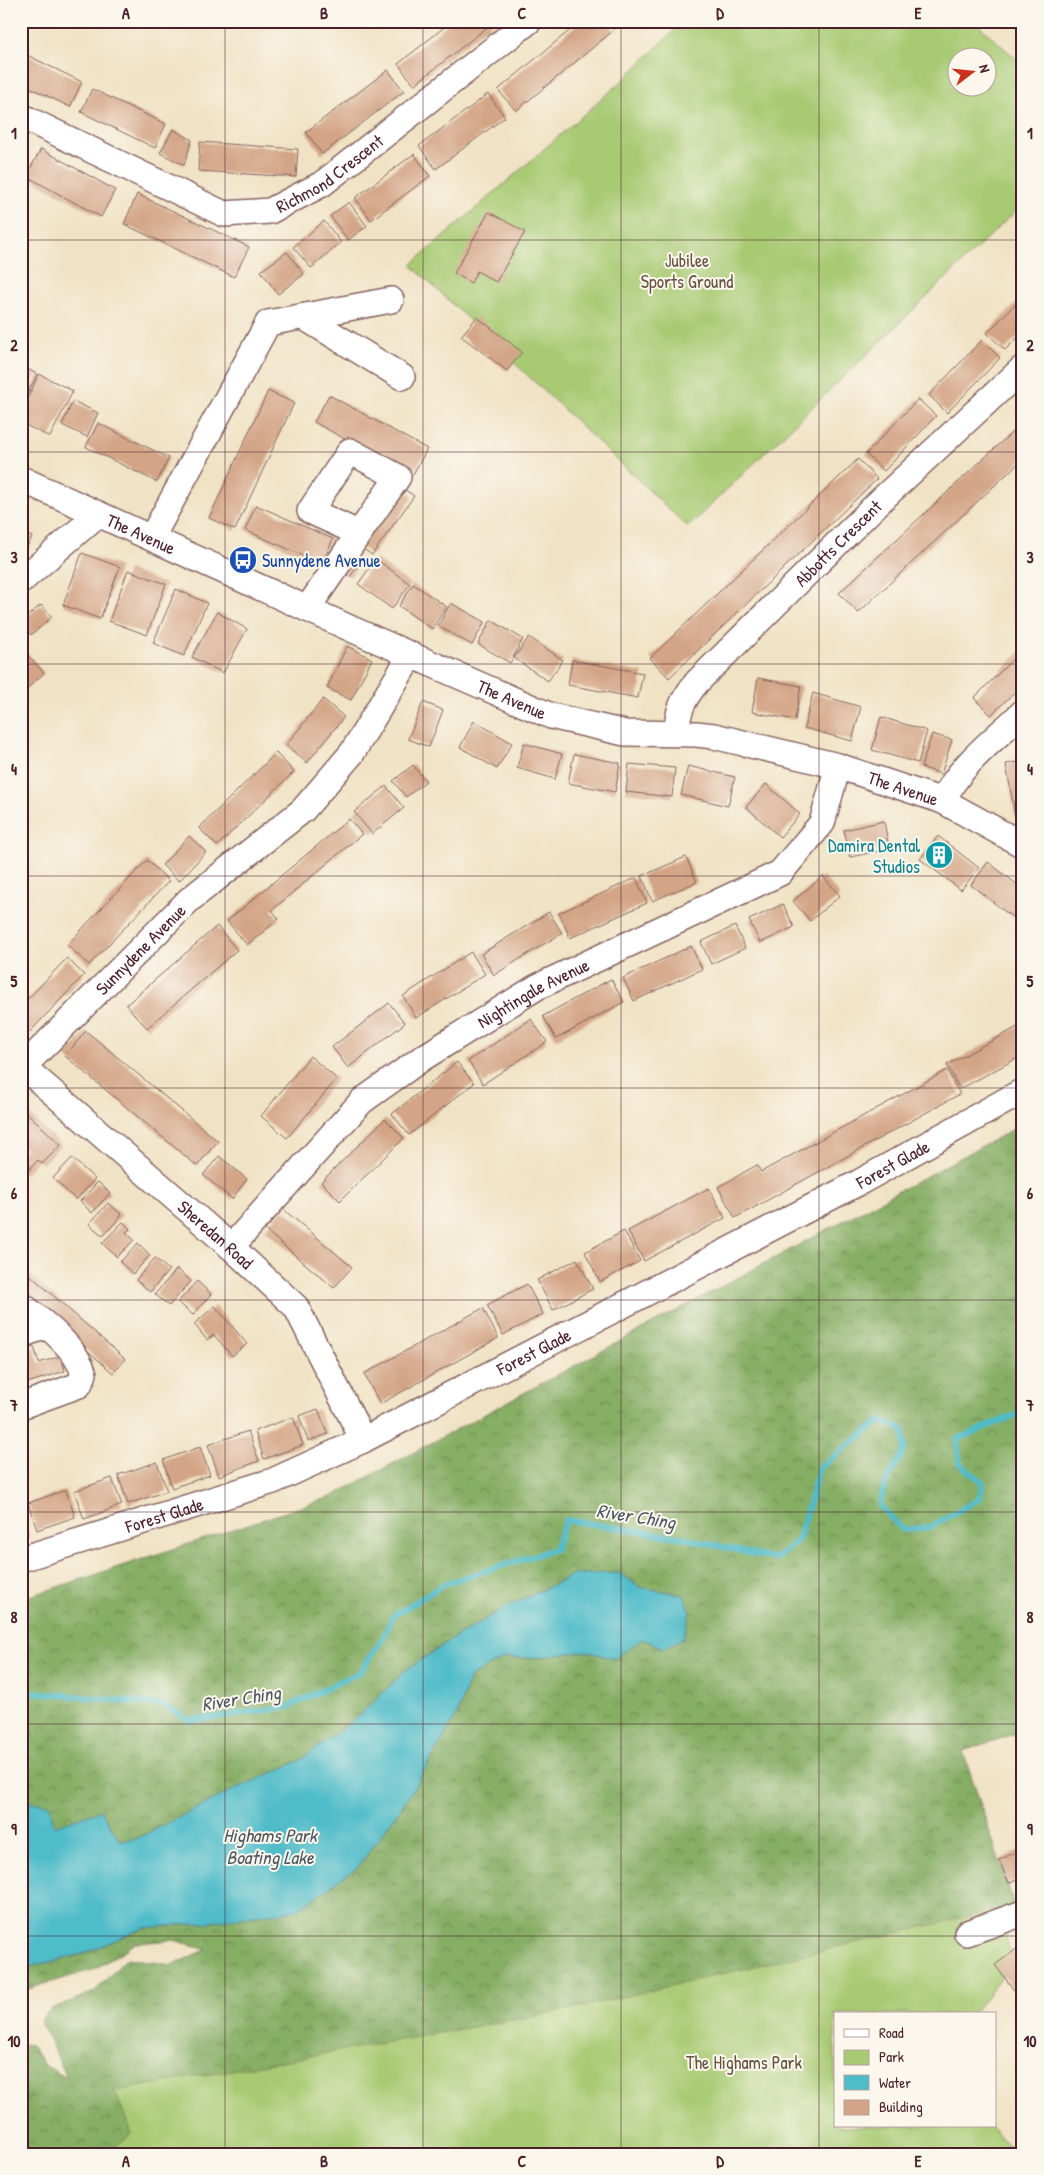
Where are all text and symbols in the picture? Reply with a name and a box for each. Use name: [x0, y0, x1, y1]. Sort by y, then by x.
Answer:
text: A: [122, 2, 130, 24]
text: B: [320, 2, 328, 24]
text: C: [518, 2, 527, 24]
text: D: [716, 2, 724, 24]
text: E: [914, 2, 922, 24]
north arrow: [946, 48, 996, 98]
text: N: [975, 62, 995, 75]
text: 1: [11, 122, 17, 144]
text: 1: [1027, 122, 1033, 144]
street label: Richmond Crescent: [271, 128, 389, 218]
park label: Jubilee Sports Ground: [641, 248, 733, 294]
text: 2: [10, 334, 18, 356]
text: 2: [1026, 334, 1034, 356]
street label: Abbotts Crescent: [788, 493, 887, 592]
street label: The Avenue: [103, 507, 180, 560]
bus stop icon: Sunnydene Avenue: [228, 545, 258, 575]
text: 3: [10, 546, 18, 568]
text: 3: [1026, 546, 1034, 568]
place label: Sunnydene Avenue: [262, 548, 381, 573]
street label: The Avenue: [474, 673, 550, 725]
text: 4: [11, 758, 17, 780]
text: 4: [1027, 758, 1033, 780]
street label: The Avenue: [865, 764, 942, 811]
place label: Damira Dental Studios: [828, 833, 920, 879]
building icon: Damira Dental Studios: [924, 840, 954, 870]
street label: Sunnydene Avenue: [89, 898, 191, 1000]
street label: Nightingale Avenue: [472, 952, 593, 1034]
text: 5: [11, 970, 18, 992]
text: 5: [1027, 970, 1034, 992]
street label: Forest Glade: [851, 1133, 934, 1195]
text: 6: [11, 1182, 18, 1204]
text: 6: [1027, 1182, 1034, 1204]
street label: Sheredan Road: [173, 1194, 259, 1274]
street label: Forest Glade: [491, 1322, 575, 1381]
text: 7: [9, 1394, 18, 1416]
text: 7: [1025, 1394, 1034, 1416]
street label: Forest Glade: [121, 1491, 206, 1539]
water label: River Ching: [595, 1497, 679, 1535]
text: 8: [11, 1606, 18, 1628]
text: 8: [1027, 1606, 1034, 1628]
water label: River Ching: [200, 1679, 284, 1717]
text: 9: [11, 1818, 17, 1840]
text: 9: [1027, 1818, 1033, 1840]
water label: Highams Park Boating Lake: [223, 1822, 319, 1870]
legend: [834, 2012, 996, 2128]
text: Road: [879, 2022, 904, 2043]
text: 10: [8, 2030, 20, 2052]
text: 10: [1024, 2030, 1036, 2052]
text: Park: [879, 2046, 904, 2067]
park label: The Highams Park: [686, 2050, 802, 2075]
text: Water: [879, 2072, 911, 2093]
text: Building: [879, 2096, 923, 2117]
text: A: [122, 2150, 130, 2172]
text: B: [320, 2150, 328, 2172]
text: C: [518, 2150, 527, 2172]
text: D: [716, 2150, 724, 2172]
text: E: [914, 2150, 922, 2172]

